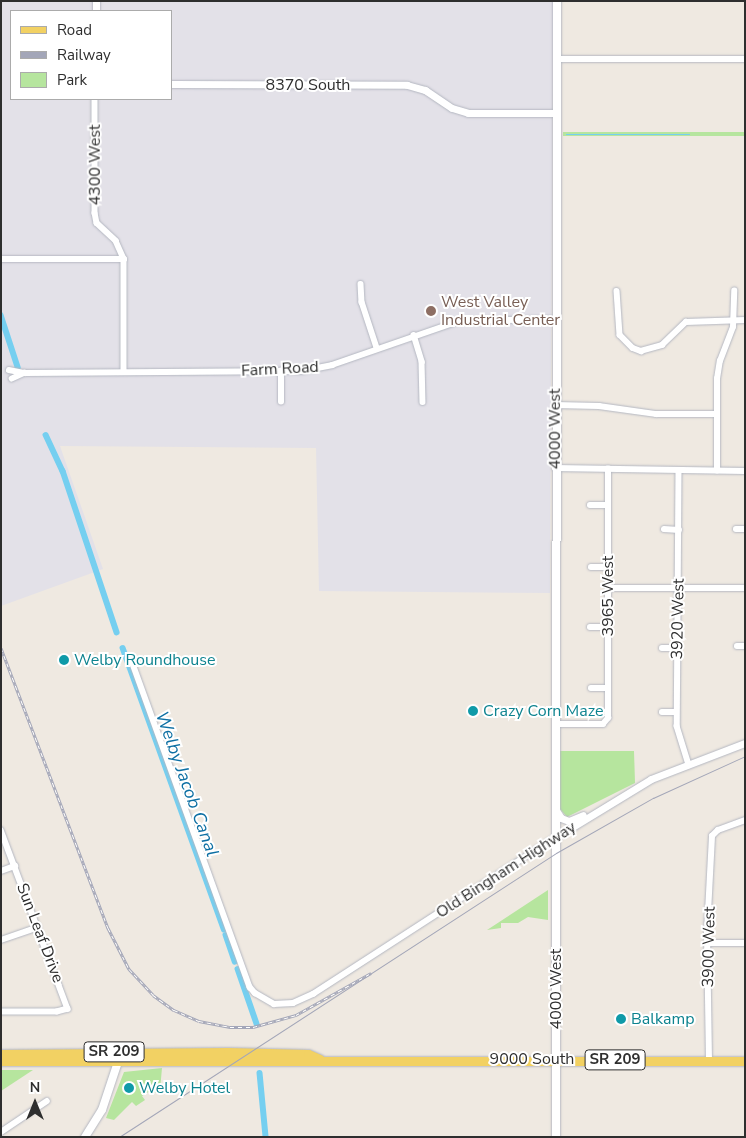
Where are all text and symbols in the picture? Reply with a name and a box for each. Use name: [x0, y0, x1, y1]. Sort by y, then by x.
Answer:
legend: [10, 10, 172, 100]
text: Road: [57, 20, 92, 40]
text: Railway: [57, 45, 111, 65]
text: Park: [57, 70, 87, 90]
street label: 8370 South: [266, 75, 350, 95]
street label: 4300 West: [85, 125, 105, 205]
place label: West Valley Industrial Center: [441, 292, 560, 330]
marker: West Valley Industrial Center: [425, 305, 437, 317]
street label: Farm Road: [241, 357, 319, 381]
street label: 4000 West: [545, 389, 565, 469]
street label: 3965 West: [598, 556, 618, 636]
street label: 3920 West: [668, 578, 688, 660]
place label: Welby Roundhouse: [74, 650, 215, 670]
marker: Welby Roundhouse: [58, 654, 70, 666]
place label: Crazy Corn Maze: [483, 701, 603, 721]
marker: Crazy Corn Maze: [467, 705, 479, 717]
water label: Welby Jacob Canal: [151, 708, 223, 860]
street label: Old Bingham Highway: [432, 818, 580, 922]
street label: Sun Leaf Drive: [12, 881, 68, 985]
street label: 3900 West: [699, 906, 719, 988]
street label: 4000 West: [546, 949, 566, 1029]
place label: Balkamp: [631, 1009, 694, 1029]
marker: Balkamp: [615, 1013, 627, 1025]
road number: SR 209: [83, 1040, 145, 1064]
road number: SR 209: [584, 1048, 646, 1072]
street label: 9000 South: [490, 1049, 574, 1069]
north arrow: [10, 1078, 60, 1128]
text: N: [30, 1078, 40, 1097]
place label: Welby Hotel: [139, 1078, 230, 1098]
marker: Welby Hotel: [123, 1082, 135, 1094]

